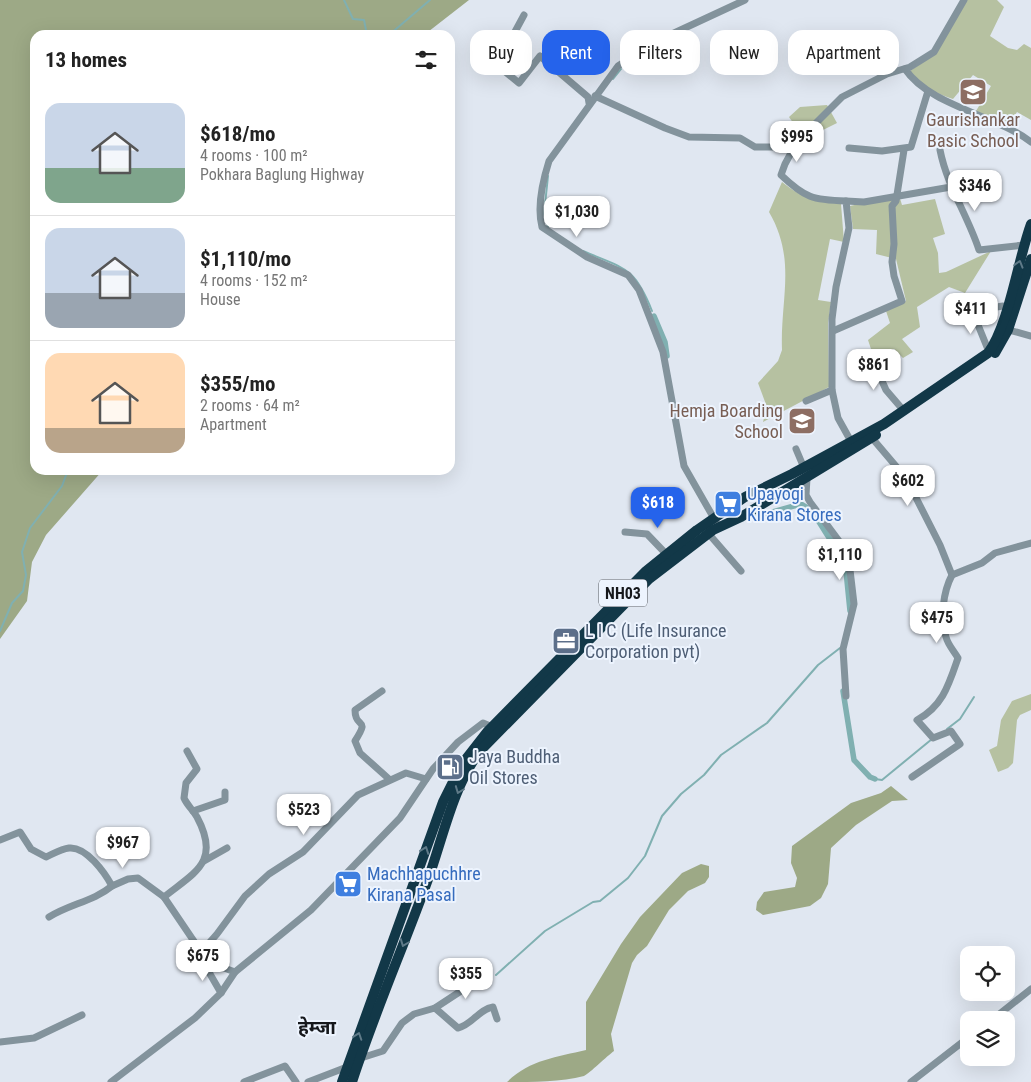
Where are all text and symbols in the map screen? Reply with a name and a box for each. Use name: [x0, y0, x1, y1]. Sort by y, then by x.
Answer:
chip: Buy: [470, 30, 532, 75]
chip: Rent: [542, 30, 610, 75]
chip: Filters: [620, 30, 700, 75]
chip: New: [710, 30, 778, 75]
chip: Apartment: [788, 30, 899, 75]
icon: filters: [412, 46, 440, 74]
text: 13 homes: [45, 48, 127, 72]
school or university icon: Gaurishankar Basic School: [958, 77, 988, 107]
place label: Gaurishankar Basic School: [926, 109, 1021, 151]
pin: $995: [767, 120, 827, 163]
text: $618/mo: [200, 122, 275, 146]
icon: home: [85, 123, 145, 183]
text: $995: [781, 127, 813, 146]
text: 4 rooms · 100 m²: [200, 146, 308, 165]
text: Pokhara Baglung Highway: [200, 165, 364, 184]
pin: $346: [945, 170, 1005, 212]
text: $346: [959, 176, 991, 195]
pin: $1,030: [536, 196, 618, 238]
text: $1,030: [555, 202, 599, 221]
text: $1,110/mo: [200, 247, 291, 271]
icon: home: [85, 248, 145, 308]
one-way arrow: [1013, 260, 1023, 269]
text: 4 rooms · 152 m²: [200, 271, 308, 290]
text: House: [200, 290, 240, 309]
pin: $411: [941, 292, 1001, 335]
text: $411: [955, 299, 987, 318]
pin: $861: [844, 348, 904, 391]
text: $861: [858, 355, 890, 374]
text: $355/mo: [200, 372, 275, 396]
icon: home: [85, 373, 145, 433]
text: 2 rooms · 64 m²: [200, 396, 300, 415]
place label: Hemja Boarding School: [670, 400, 783, 442]
school or university icon: Hemja Boarding School: [787, 406, 817, 436]
text: Apartment: [200, 415, 267, 434]
pin: $602: [878, 464, 938, 507]
text: $602: [892, 471, 924, 490]
place label: Upayogi Kirana Stores: [747, 483, 842, 525]
pin: $618: [628, 486, 688, 529]
supermarket icon: Upayogi Kirana Stores: [713, 489, 743, 519]
text: $618: [642, 493, 674, 512]
pin: $1,110: [799, 538, 881, 581]
text: $1,110: [818, 545, 862, 564]
road number: NH03: [599, 580, 647, 606]
pin: $475: [907, 602, 967, 644]
text: $475: [921, 608, 953, 627]
place label: L I C (Life Insurance Corporation pvt): [585, 620, 726, 663]
office icon: L I C (Life Insurance Corporation pvt): [551, 626, 581, 656]
place label: Jaya Buddha Oil Stores: [469, 746, 560, 788]
fuel station icon: Jaya Buddha Oil Stores: [435, 752, 465, 782]
one-way arrow: [455, 785, 465, 794]
pin: $523: [274, 794, 334, 836]
text: $523: [288, 800, 320, 819]
pin: $967: [93, 826, 153, 869]
text: $967: [107, 833, 139, 852]
one-way arrow: [419, 846, 429, 855]
place label: Machhapuchhre Kirana Pasal: [367, 863, 481, 905]
supermarket icon: Machhapuchhre Kirana Pasal: [333, 869, 363, 899]
one-way arrow: [400, 938, 410, 947]
pin: $675: [173, 940, 233, 982]
text: $675: [187, 946, 219, 965]
map controls: [960, 946, 1015, 1066]
button: locate: [960, 946, 1015, 1001]
pin: $355: [436, 958, 496, 1000]
text: $355: [450, 964, 482, 983]
button: layers: [960, 1011, 1015, 1066]
district label: हेम्जा: [298, 1016, 336, 1039]
one-way arrow: [352, 1032, 362, 1041]

